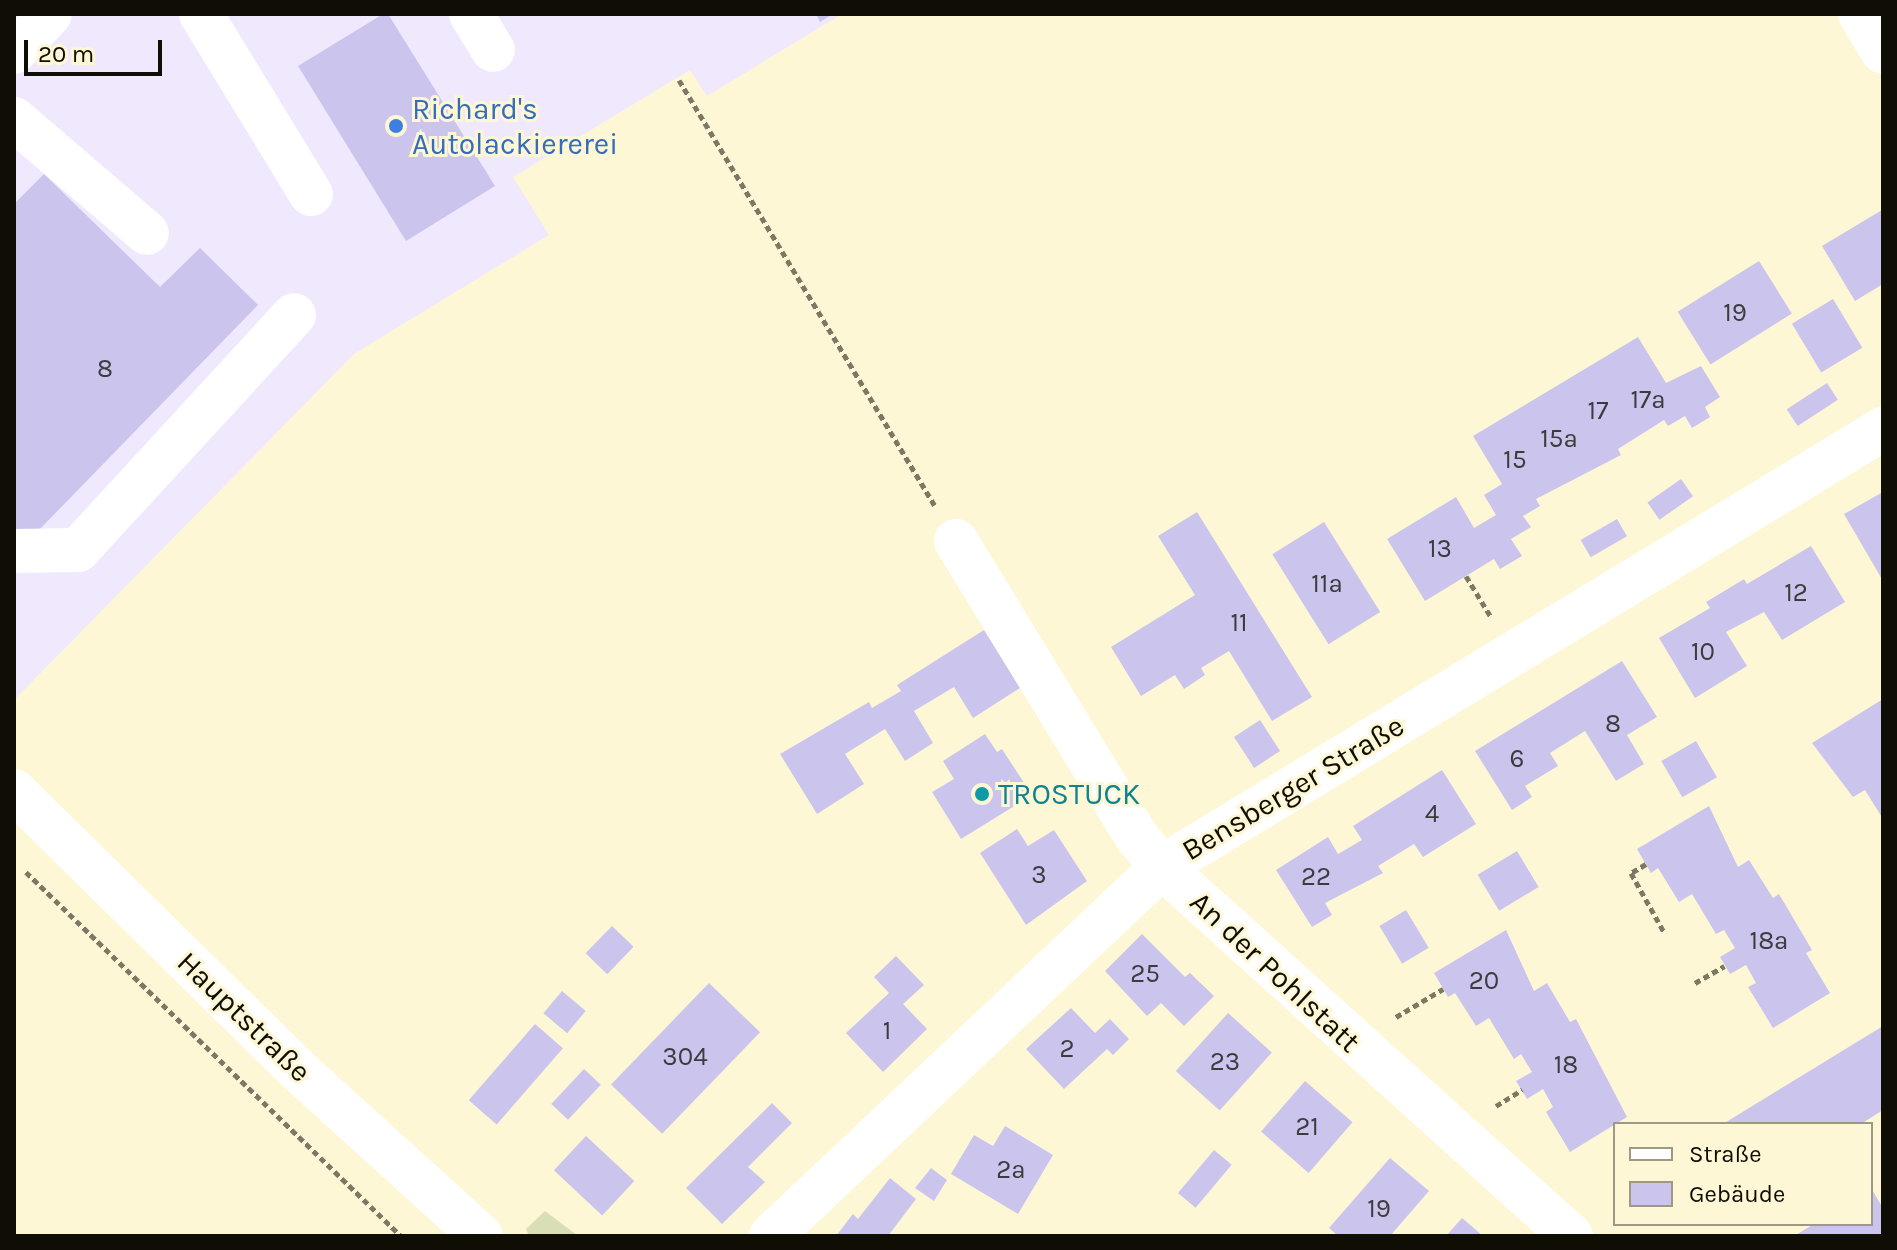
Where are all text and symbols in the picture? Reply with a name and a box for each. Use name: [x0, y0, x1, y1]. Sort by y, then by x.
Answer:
scale bar: [28, 24, 166, 74]
text: 20 m: [38, 40, 94, 68]
place label: Richard's Autolackiererei: [412, 91, 618, 162]
marker: Richard's Autolackiererei: [387, 117, 405, 135]
house number: 19: [1723, 297, 1747, 329]
house number: 8: [97, 353, 113, 385]
house number: 17a: [1630, 384, 1666, 416]
house number: 17: [1588, 395, 1608, 427]
house number: 15a: [1540, 423, 1578, 455]
house number: 15: [1503, 444, 1527, 476]
house number: 13: [1428, 533, 1452, 565]
house number: 11a: [1311, 568, 1343, 600]
house number: 12: [1784, 577, 1808, 609]
house number: 11: [1230, 607, 1248, 639]
house number: 10: [1691, 636, 1715, 668]
street label: Bensberger Straße: [1176, 708, 1410, 868]
house number: 8: [1605, 708, 1621, 740]
house number: 6: [1510, 743, 1524, 775]
place label: TROSTUCK: [998, 776, 1140, 812]
marker: TROSTUCK: [973, 785, 991, 803]
house number: 4: [1425, 798, 1439, 830]
house number: 3: [1031, 859, 1047, 891]
house number: 22: [1301, 861, 1331, 893]
street label: An der Pohlstatt: [1183, 884, 1367, 1060]
house number: 18a: [1750, 925, 1788, 957]
street label: Hauptstraße: [170, 944, 318, 1090]
house number: 25: [1130, 958, 1160, 990]
house number: 20: [1469, 965, 1499, 997]
house number: 1: [883, 1015, 891, 1047]
house number: 2: [1059, 1033, 1075, 1065]
house number: 304: [662, 1041, 708, 1073]
house number: 23: [1210, 1046, 1240, 1078]
house number: 18: [1554, 1049, 1578, 1081]
house number: 21: [1295, 1111, 1319, 1143]
legend: [1613, 1122, 1873, 1226]
text: Straße: [1689, 1140, 1761, 1168]
house number: 2a: [996, 1154, 1026, 1186]
text: Gebäude: [1689, 1180, 1785, 1208]
house number: 19: [1367, 1193, 1391, 1225]

